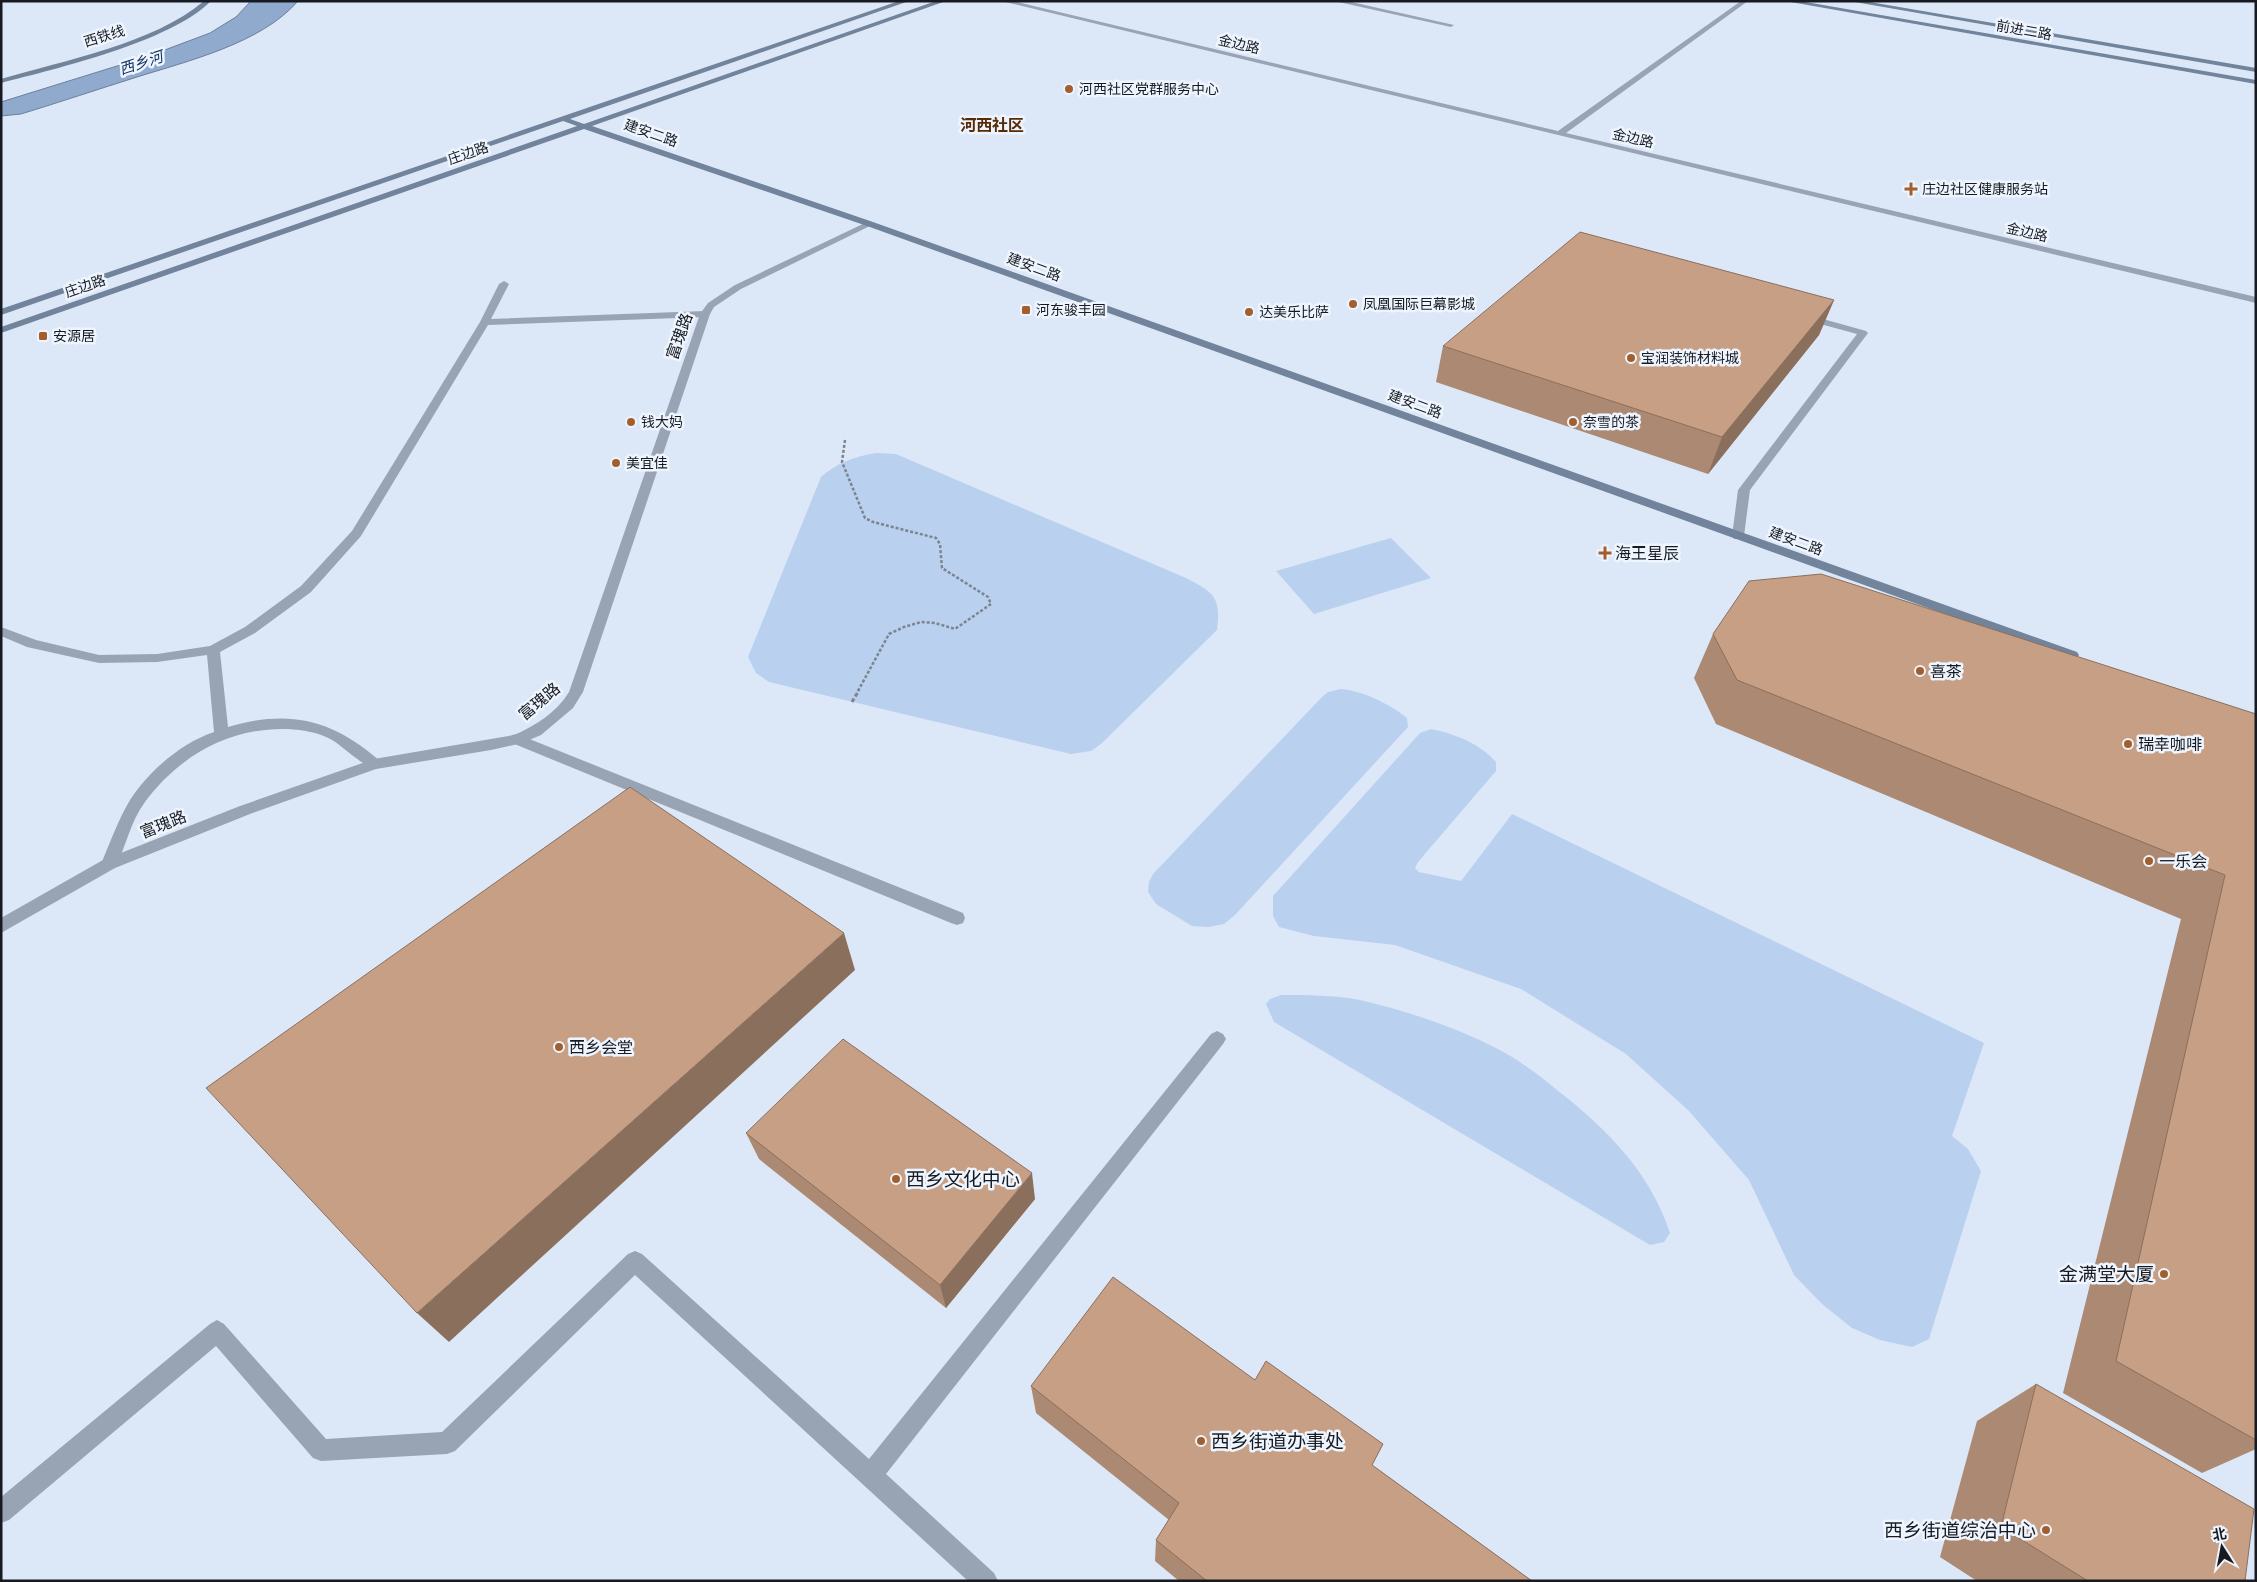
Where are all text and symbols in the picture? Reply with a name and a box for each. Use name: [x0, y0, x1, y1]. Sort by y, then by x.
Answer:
street label: 前进二路: [1995, 16, 2053, 44]
street label: 西铁线: [81, 21, 127, 51]
street label: 金边路: [1217, 31, 1261, 57]
water label: 西乡河: [117, 46, 168, 79]
place label: 河西社区党群服务中心: [1079, 80, 1219, 98]
marker: 河西社区党群服务中心: [1063, 83, 1075, 95]
street label: 建安二路: [622, 115, 680, 151]
district label: 河西社区: [960, 115, 1024, 135]
street label: 金边路: [1611, 125, 1655, 151]
street label: 庄边路: [445, 138, 491, 168]
place label: 庄边社区健康服务站: [1922, 180, 2048, 198]
marker: 庄边社区健康服务站: [1904, 182, 1918, 196]
street label: 金边路: [2005, 219, 2049, 245]
street label: 建安二路: [1005, 249, 1063, 285]
street label: 庄边路: [62, 271, 108, 301]
place label: 凤凰国际巨幕影城: [1363, 295, 1475, 313]
marker: 凤凰国际巨幕影城: [1347, 298, 1359, 310]
place label: 河东骏丰园: [1036, 301, 1106, 319]
place label: 达美乐比萨: [1259, 303, 1329, 321]
marker: 河东骏丰园: [1020, 304, 1032, 316]
marker: 达美乐比萨: [1243, 306, 1255, 318]
street label: 富瑰路: [662, 310, 696, 362]
place label: 安源居: [53, 327, 95, 345]
marker: 安源居: [37, 330, 49, 342]
place label: 宝润装饰材料城: [1641, 349, 1739, 367]
marker: 宝润装饰材料城: [1625, 352, 1637, 364]
street label: 建安二路: [1386, 386, 1444, 422]
place label: 钱大妈: [641, 413, 683, 431]
place label: 奈雪的茶: [1583, 413, 1639, 431]
marker: 钱大妈: [625, 416, 637, 428]
marker: 奈雪的茶: [1567, 416, 1579, 428]
place label: 美宜佳: [626, 454, 668, 472]
marker: 美宜佳: [610, 457, 622, 469]
street label: 建安二路: [1767, 523, 1825, 559]
place label: 海王星辰: [1615, 543, 1679, 563]
marker: 海王星辰: [1599, 547, 1611, 559]
place label: 喜茶: [1930, 661, 1962, 681]
marker: 喜茶: [1914, 665, 1926, 677]
street label: 富瑰路: [514, 678, 564, 724]
place label: 瑞幸咖啡: [2138, 734, 2202, 754]
marker: 瑞幸咖啡: [2122, 738, 2134, 750]
street label: 富瑰路: [137, 806, 189, 842]
place label: 一乐会: [2159, 851, 2207, 871]
marker: 一乐会: [2143, 855, 2155, 867]
place label: 西乡会堂: [569, 1037, 633, 1057]
marker: 西乡会堂: [553, 1041, 565, 1053]
place label: 西乡文化中心: [906, 1167, 1020, 1191]
marker: 西乡文化中心: [890, 1173, 902, 1185]
place label: 金满堂大厦: [2059, 1262, 2154, 1286]
marker: 金满堂大厦: [2158, 1268, 2170, 1280]
place label: 西乡街道办事处: [1211, 1429, 1344, 1453]
marker: 西乡街道办事处: [1195, 1435, 1207, 1447]
place label: 西乡街道综治中心: [1884, 1518, 2036, 1542]
north arrow: [2197, 1522, 2247, 1572]
marker: 西乡街道综治中心: [2040, 1524, 2052, 1536]
text: 北: [2211, 1524, 2228, 1544]

